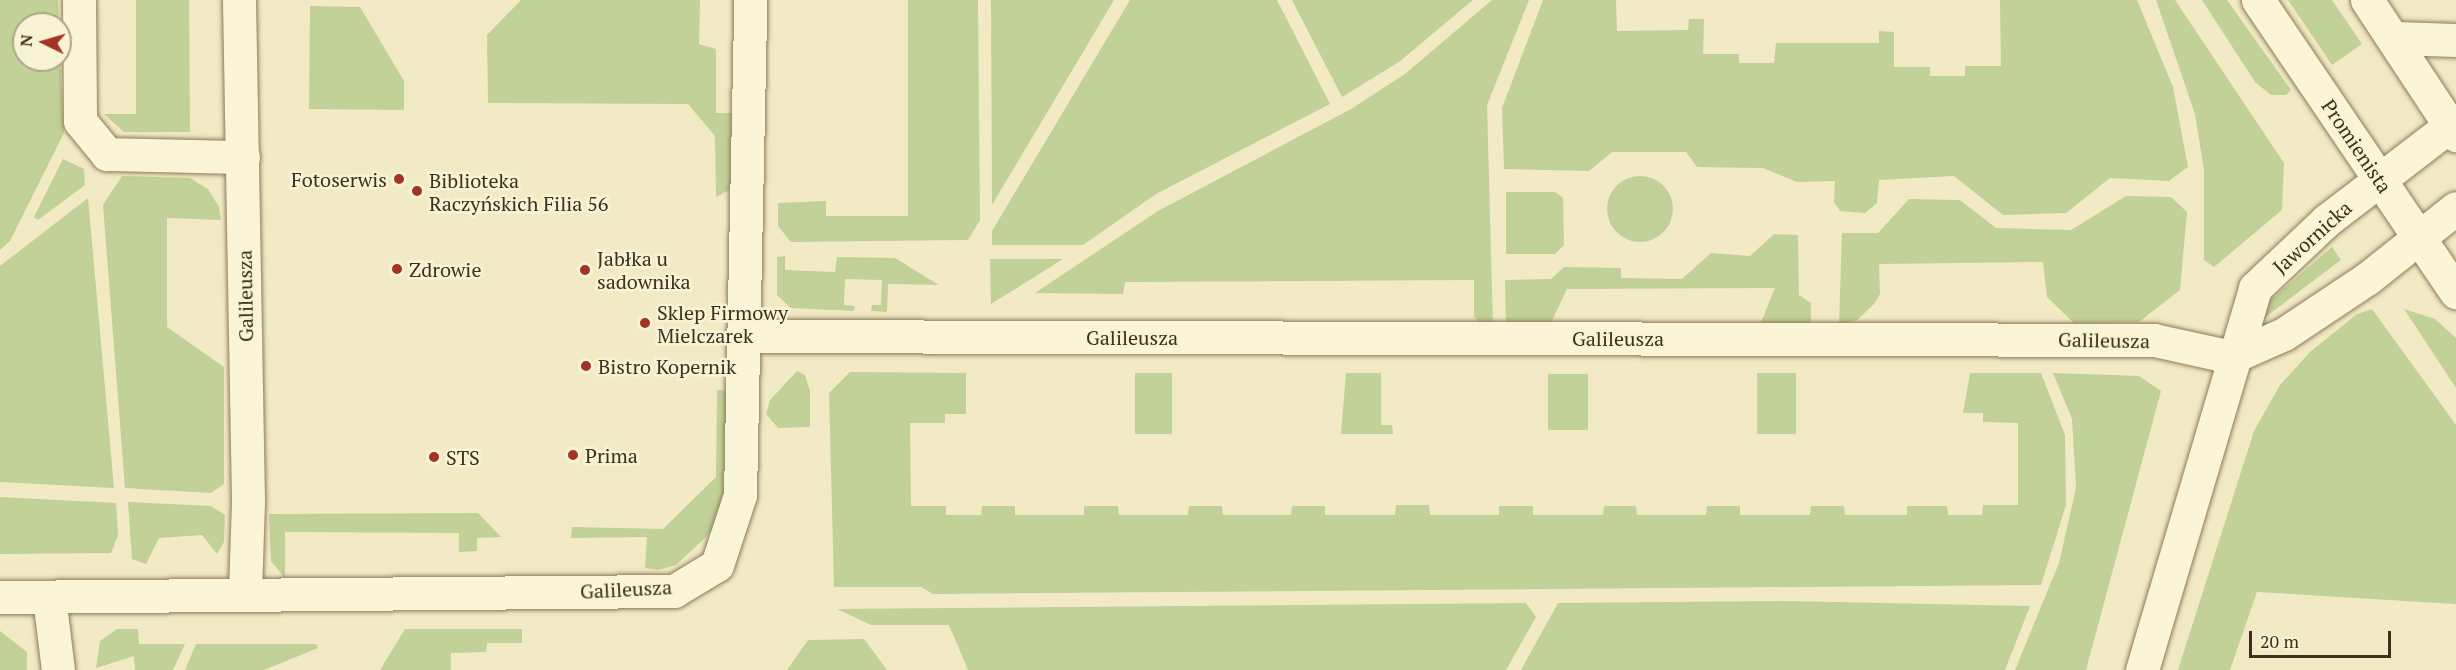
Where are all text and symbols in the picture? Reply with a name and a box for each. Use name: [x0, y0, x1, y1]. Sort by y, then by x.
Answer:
north arrow: [12, 12, 72, 72]
text: N: [15, 34, 38, 48]
street label: Promienista: [2317, 94, 2397, 198]
place label: Fotoserwis: [291, 167, 387, 191]
place label: Biblioteka Raczyńskich Filia 56: [429, 168, 608, 215]
marker: Fotoserwis: [392, 172, 406, 186]
marker: Biblioteka Raczyńskich Filia 56: [410, 184, 424, 198]
street label: Jawornicka: [2268, 195, 2356, 279]
place label: Jabłka u sadownika: [597, 246, 691, 293]
street label: Galileusza: [232, 250, 258, 342]
place label: Zdrowie: [409, 257, 481, 281]
marker: Zdrowie: [390, 262, 404, 276]
marker: Jabłka u sadownika: [578, 263, 592, 277]
place label: Sklep Firmowy Mielczarek: [657, 300, 788, 347]
marker: Sklep Firmowy Mielczarek: [638, 316, 652, 330]
street label: Galileusza: [1086, 325, 1178, 349]
street label: Galileusza: [1572, 326, 1664, 350]
street label: Galileusza: [2058, 327, 2150, 353]
place label: Bistro Kopernik: [598, 354, 736, 378]
marker: Bistro Kopernik: [579, 359, 593, 373]
place label: Prima: [585, 443, 638, 467]
place label: STS: [446, 445, 480, 469]
marker: Prima: [566, 448, 580, 462]
marker: STS: [427, 450, 441, 464]
street label: Galileusza: [579, 575, 673, 603]
scale bar: [2252, 619, 2394, 657]
text: 20 m: [2260, 629, 2299, 653]

